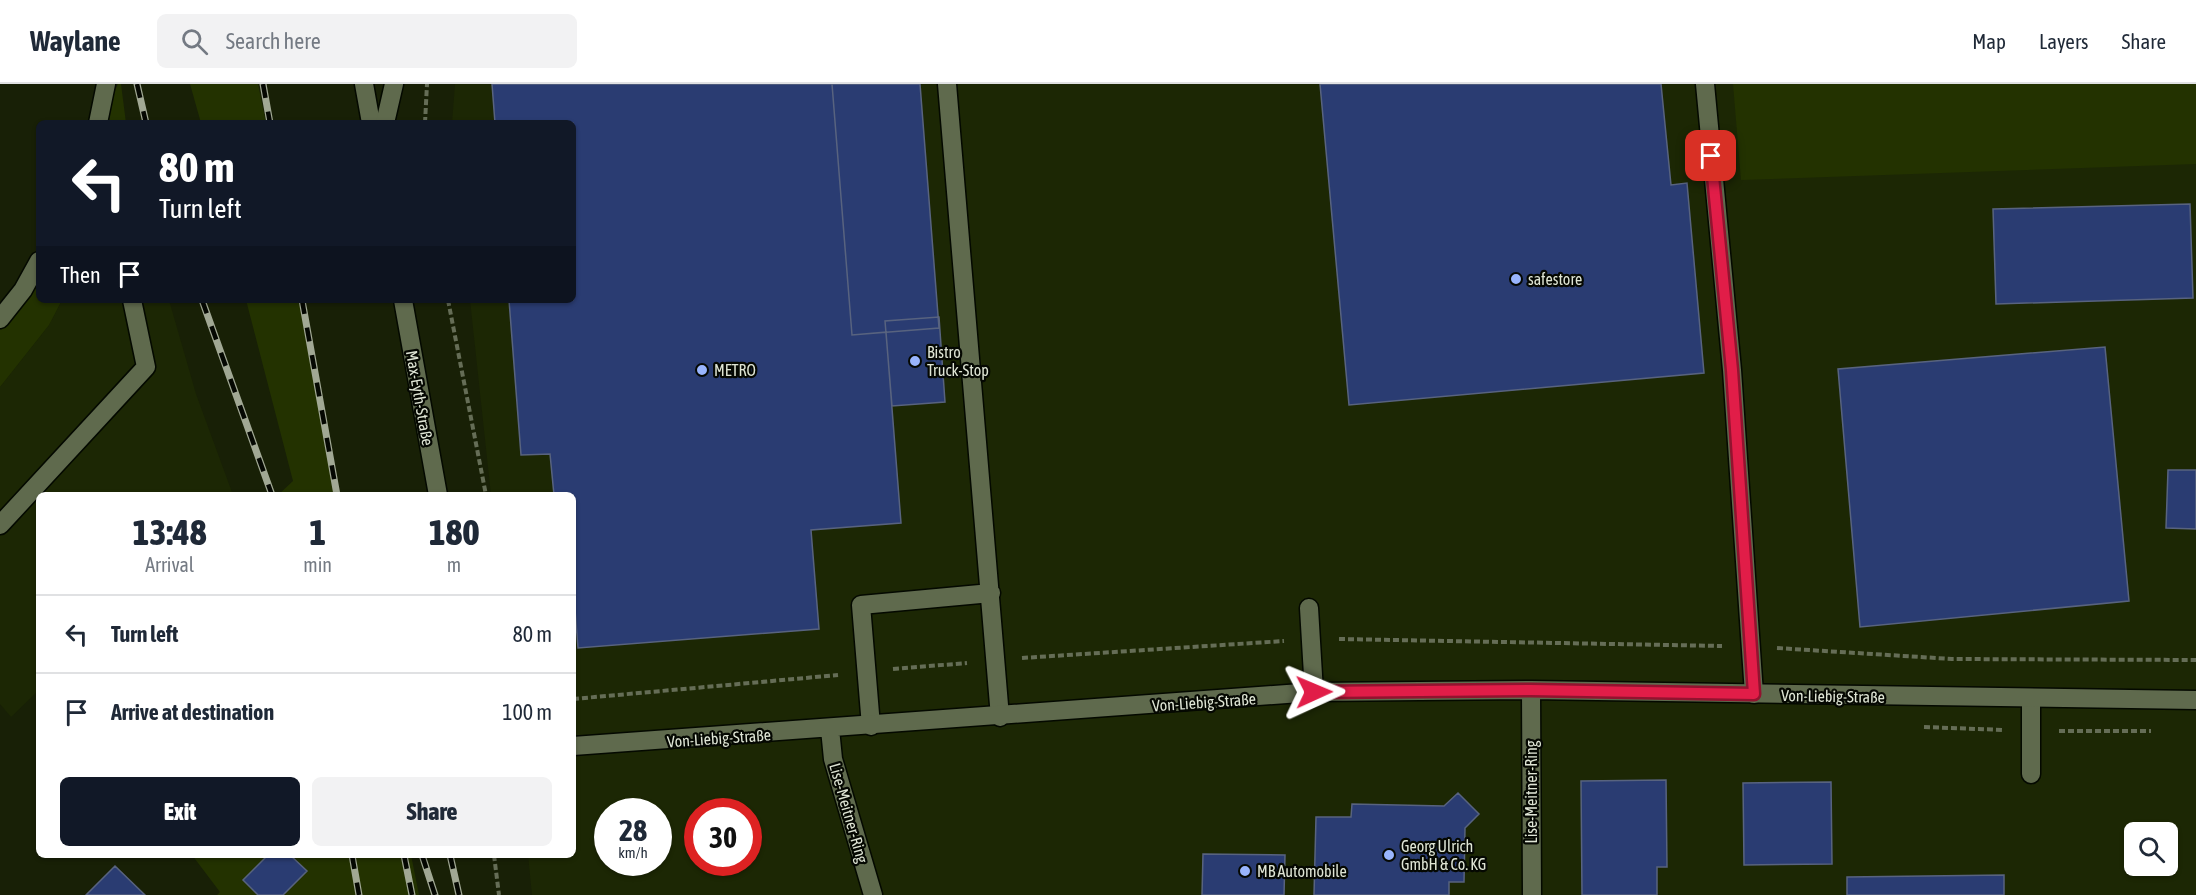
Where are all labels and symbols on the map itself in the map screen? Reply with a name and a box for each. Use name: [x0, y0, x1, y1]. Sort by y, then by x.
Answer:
pin: [1685, 130, 1736, 181]
place label: safestore: [1528, 270, 1582, 288]
marker: safestore: [1509, 272, 1523, 286]
place label: Bistro Truck-Stop: [927, 343, 989, 380]
street label: Max-Eyth-Straße: [402, 349, 437, 447]
marker: Bistro Truck-Stop: [908, 354, 922, 368]
place label: METRO: [714, 361, 756, 379]
marker: METRO: [695, 363, 709, 377]
position arrow: [1282, 660, 1346, 724]
street label: Von-Liebig-Straße: [1781, 686, 1885, 707]
street label: Von-Liebig-Straße: [1152, 689, 1257, 716]
street label: Von-Liebig-Straße: [667, 725, 772, 752]
street label: Lise-Meitner-Ring: [1522, 740, 1541, 844]
street label: Lise-Meitner-Ring: [825, 761, 872, 865]
speed limit sign: 30: [684, 798, 762, 876]
place label: Georg Ulrich GmbH & Co. KG: [1401, 837, 1486, 873]
marker: Georg Ulrich GmbH & Co. KG: [1382, 848, 1396, 862]
place label: MB Automobile: [1257, 862, 1347, 880]
marker: MB Automobile: [1238, 864, 1252, 878]

